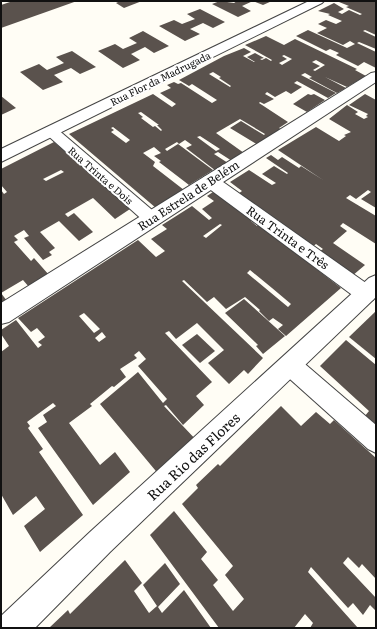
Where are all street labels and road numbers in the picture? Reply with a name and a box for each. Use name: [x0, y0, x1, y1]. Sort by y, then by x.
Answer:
street label: Rua Flor da Madrugada: [107, 47, 213, 109]
street label: Rua Trinta e Dois: [65, 142, 137, 208]
street label: Rua Estrela de Belém: [134, 155, 243, 235]
street label: Rua Trinta e Três: [243, 201, 333, 273]
street label: Rua Rio das Flores: [142, 408, 244, 504]

